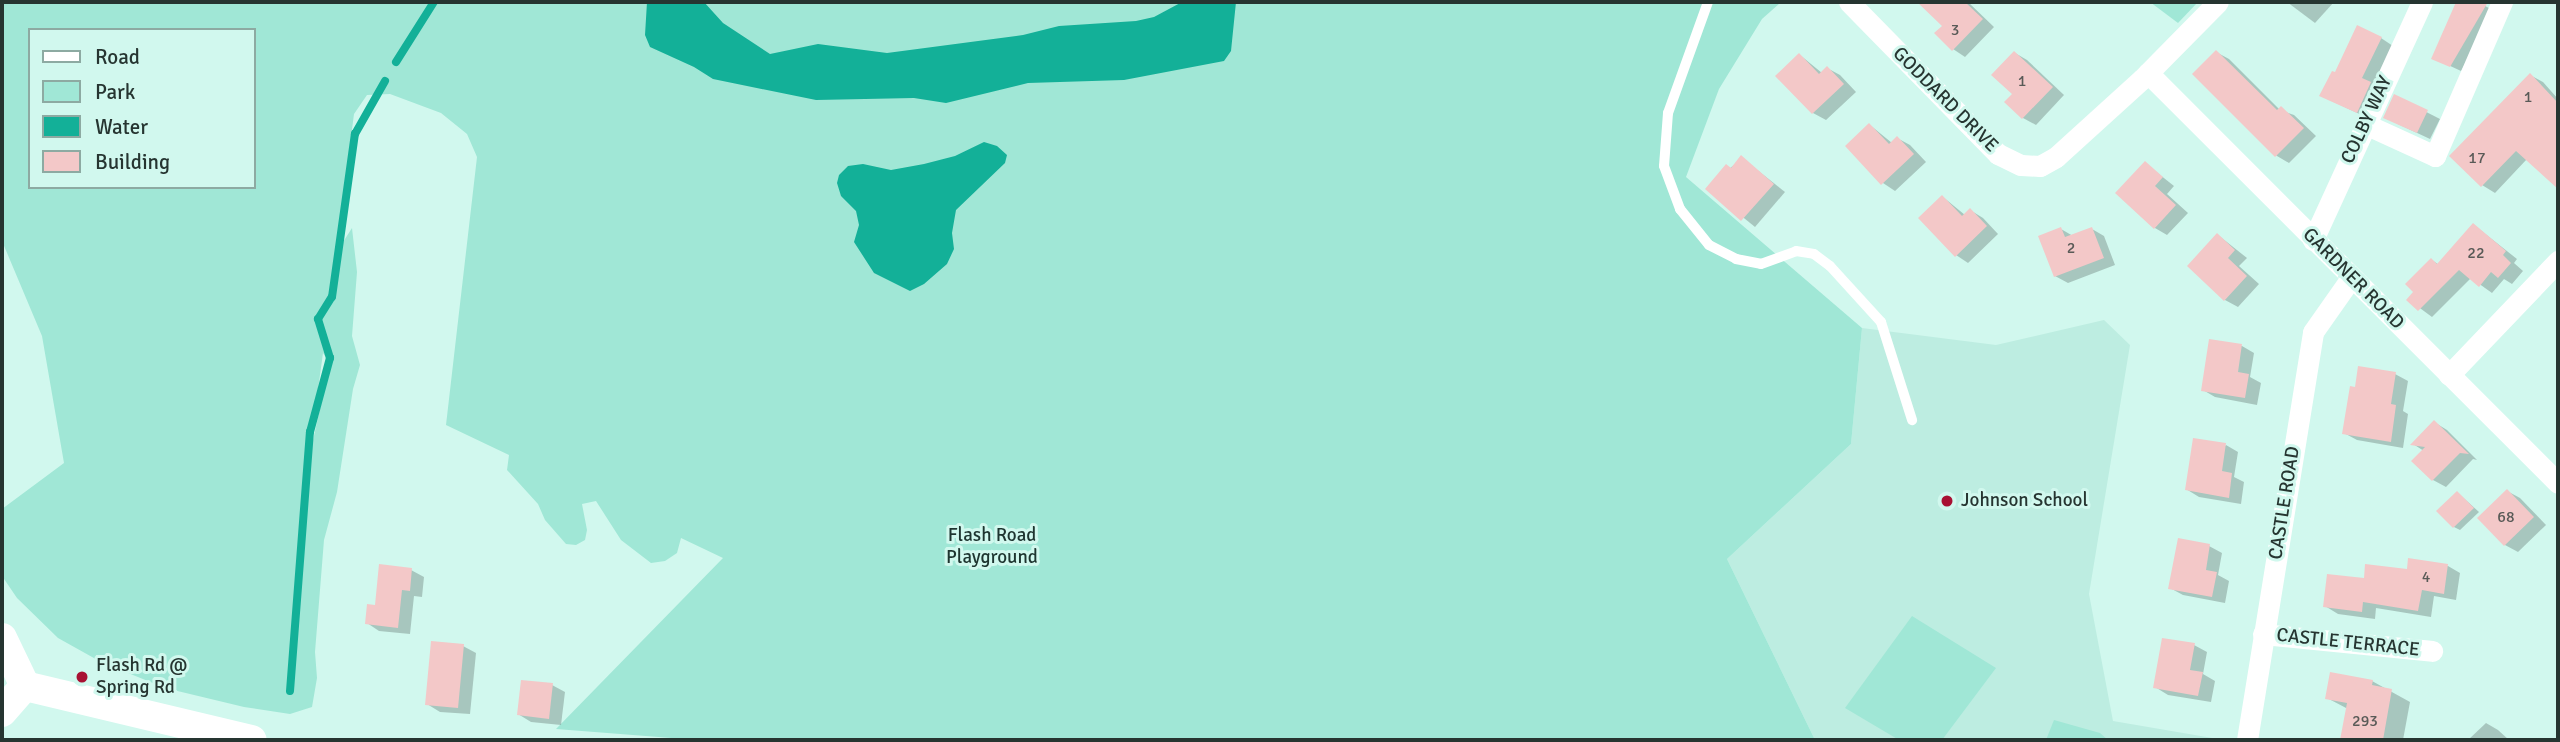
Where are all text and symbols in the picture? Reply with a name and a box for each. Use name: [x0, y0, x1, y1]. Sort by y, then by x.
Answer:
house number: 3: [1951, 20, 1959, 40]
legend: [28, 28, 256, 189]
street label: GODDARD DRIVE: [1888, 43, 2002, 157]
text: Road: [95, 44, 140, 70]
house number: 1: [2018, 71, 2026, 91]
street label: COLBY WAY: [2337, 73, 2397, 167]
text: Park: [95, 79, 135, 105]
house number: 1: [2524, 87, 2532, 107]
text: Water: [95, 114, 148, 140]
house number: 17: [2468, 148, 2486, 168]
text: Building: [95, 149, 170, 175]
street label: GARDNER ROAD: [2298, 224, 2408, 334]
house number: 2: [2067, 238, 2075, 258]
house number: 22: [2467, 243, 2485, 263]
street label: CASTLE ROAD: [2265, 445, 2305, 561]
place label: Johnson School: [1961, 490, 2088, 512]
marker: Johnson School: [1939, 493, 1955, 509]
house number: 68: [2497, 507, 2515, 527]
park label: Flash Road Playground: [946, 525, 1038, 569]
house number: 4: [2422, 567, 2430, 587]
street label: CASTLE TERRACE: [2275, 624, 2421, 662]
place label: Flash Rd @ Spring Rd: [96, 655, 187, 699]
marker: Flash Rd @ Spring Rd: [74, 669, 90, 685]
house number: 293: [2352, 711, 2378, 731]

